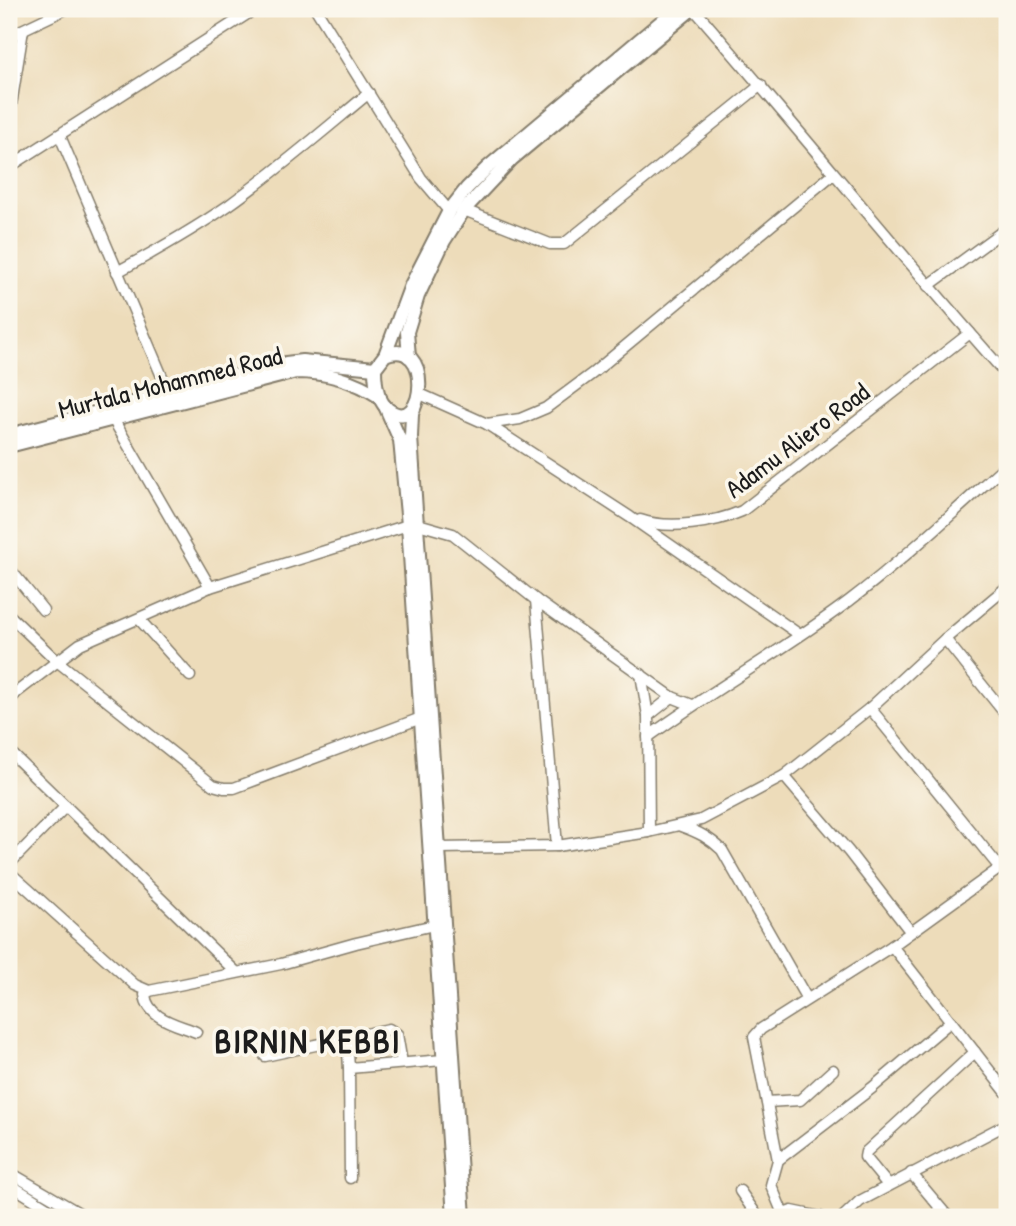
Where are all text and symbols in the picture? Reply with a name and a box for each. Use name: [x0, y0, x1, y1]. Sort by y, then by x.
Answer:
street label: Murtala Mohammed Road: [54, 337, 286, 427]
street label: Adamu Aliero Road: [718, 374, 876, 506]
district label: BIRNIN KEBBI: [215, 1019, 402, 1063]

